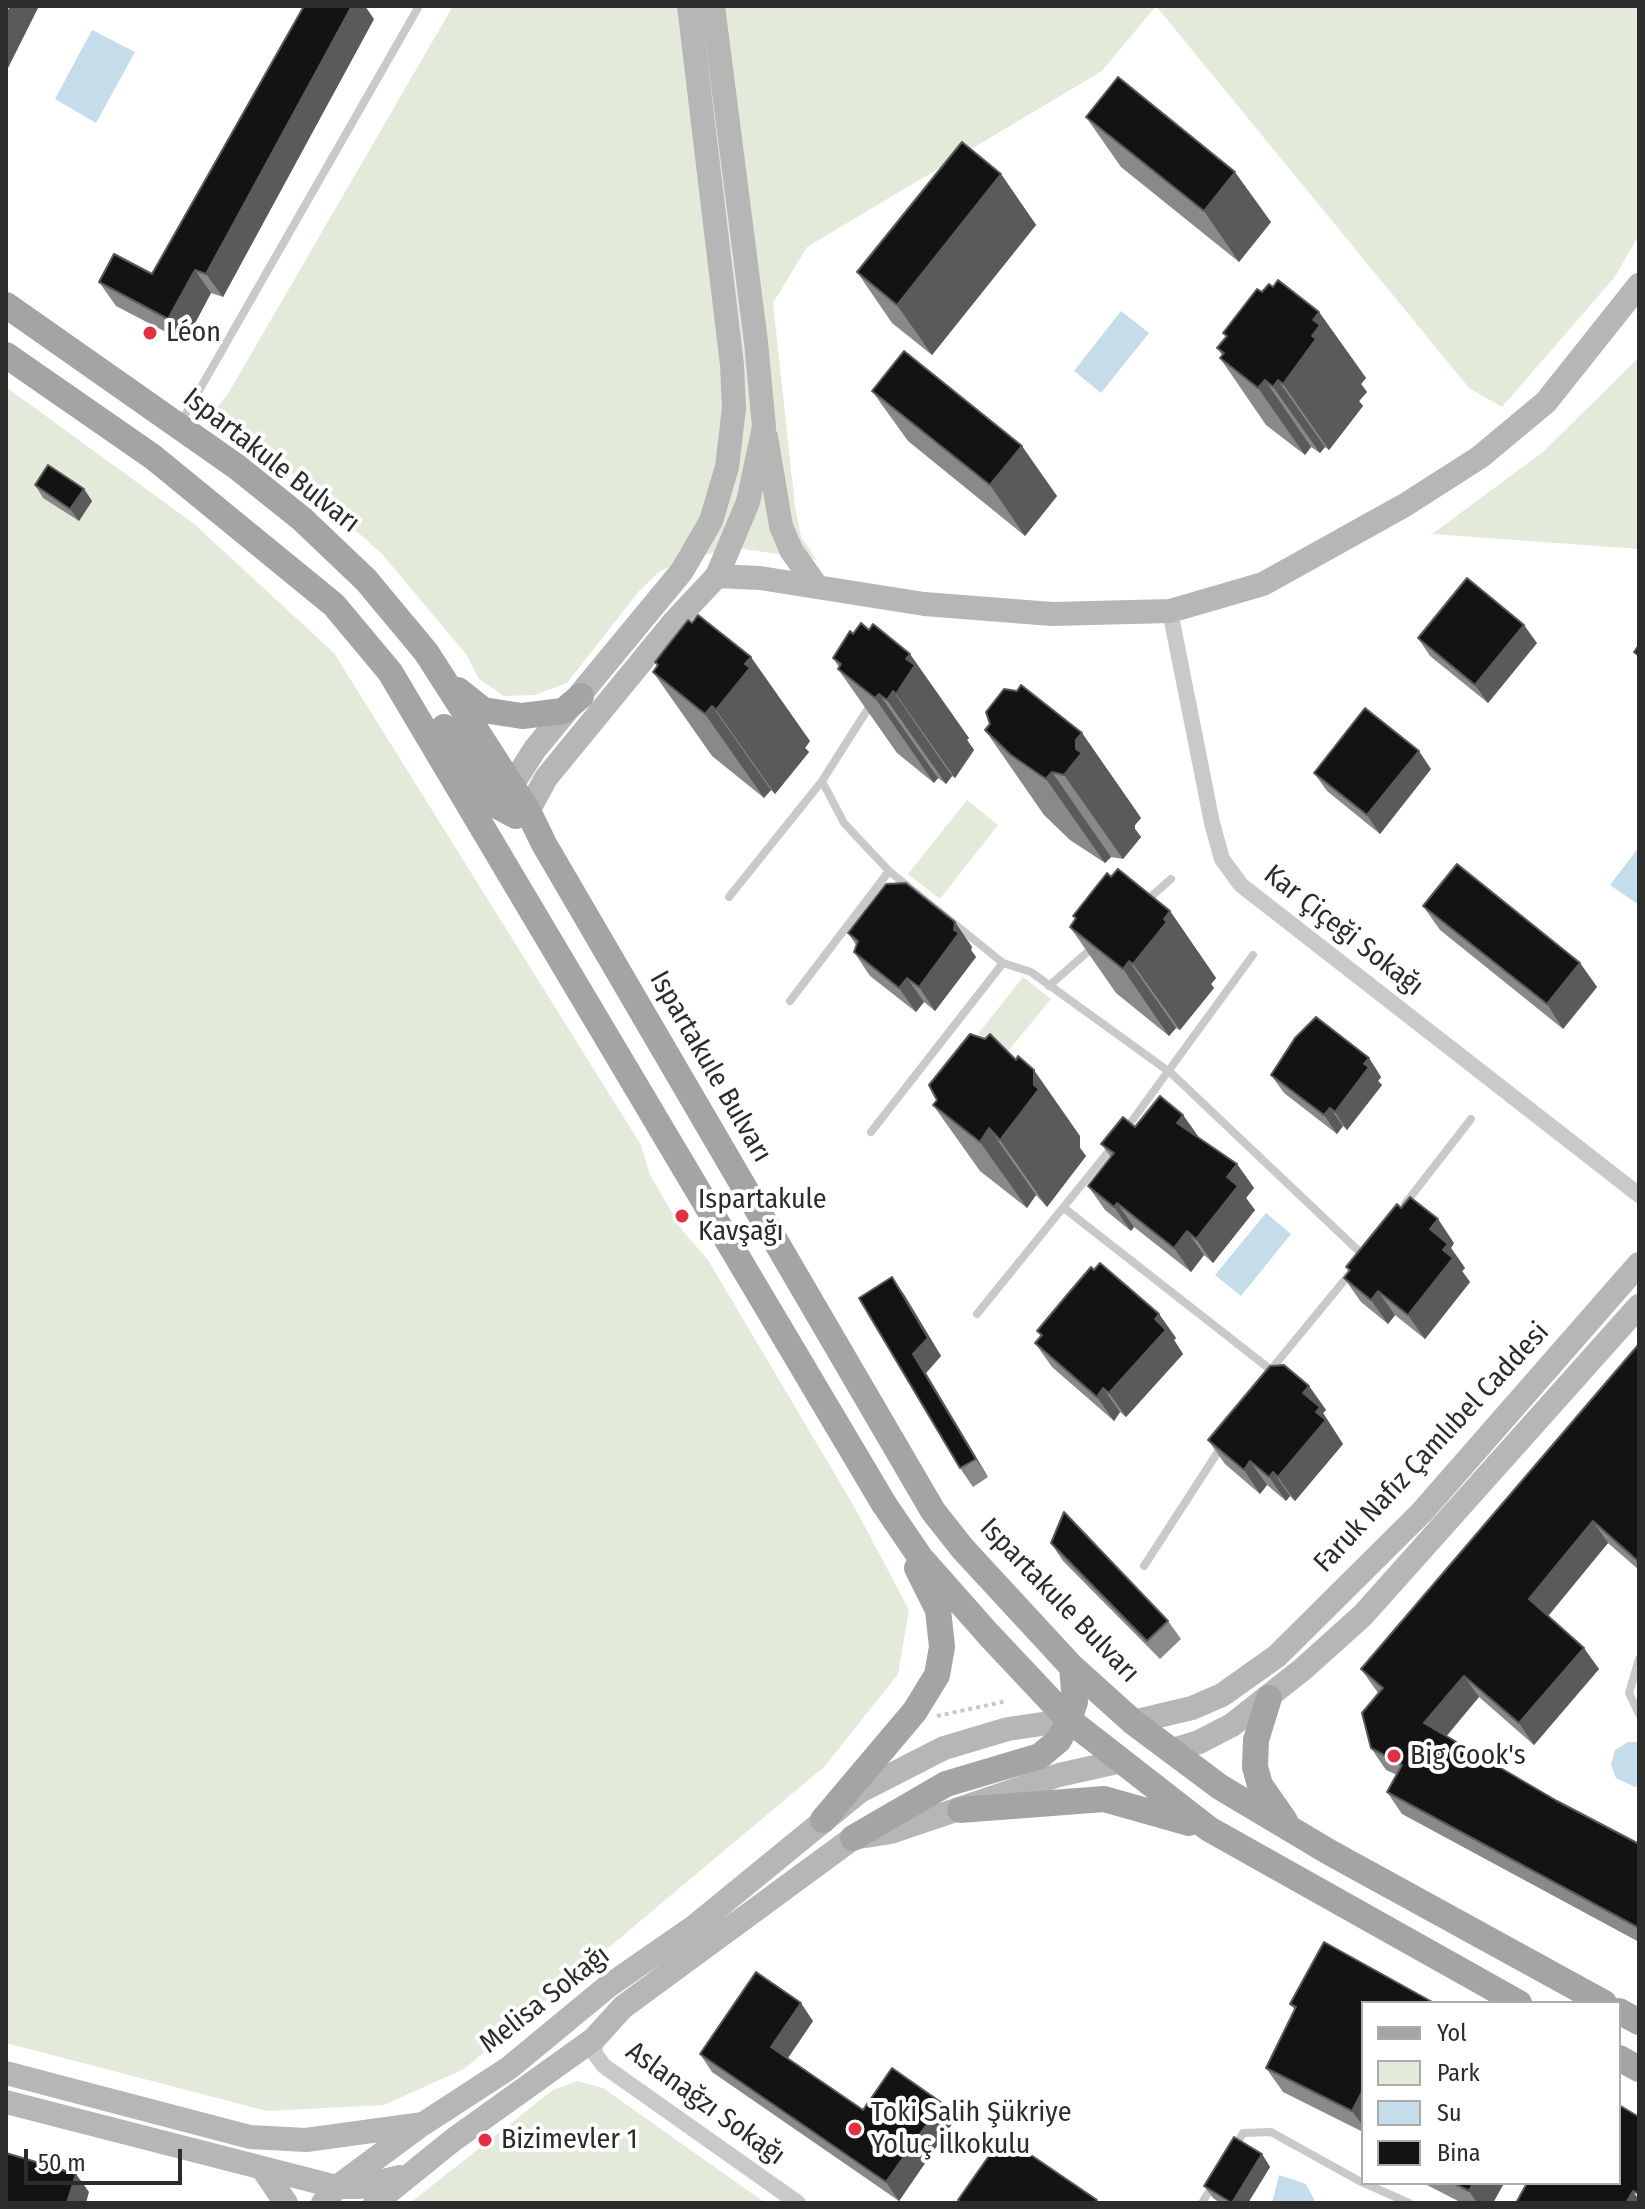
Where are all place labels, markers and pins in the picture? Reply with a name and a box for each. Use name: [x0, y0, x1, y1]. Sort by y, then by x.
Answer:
place label: Léon: [166, 316, 221, 350]
marker: Léon: [141, 324, 159, 342]
place label: Ispartakule Kavşağı: [698, 1183, 827, 1249]
marker: Ispartakule Kavşağı: [673, 1207, 691, 1225]
place label: Big Cook's: [1410, 1739, 1526, 1773]
marker: Big Cook's: [1385, 1747, 1403, 1765]
place label: Toki Salih Şükriye Yoluç İlkokulu: [871, 2096, 1072, 2162]
marker: Toki Salih Şükriye Yoluç İlkokulu: [846, 2120, 864, 2138]
place label: Bizimevler 1: [501, 2123, 638, 2157]
marker: Bizimevler 1: [476, 2131, 494, 2149]

